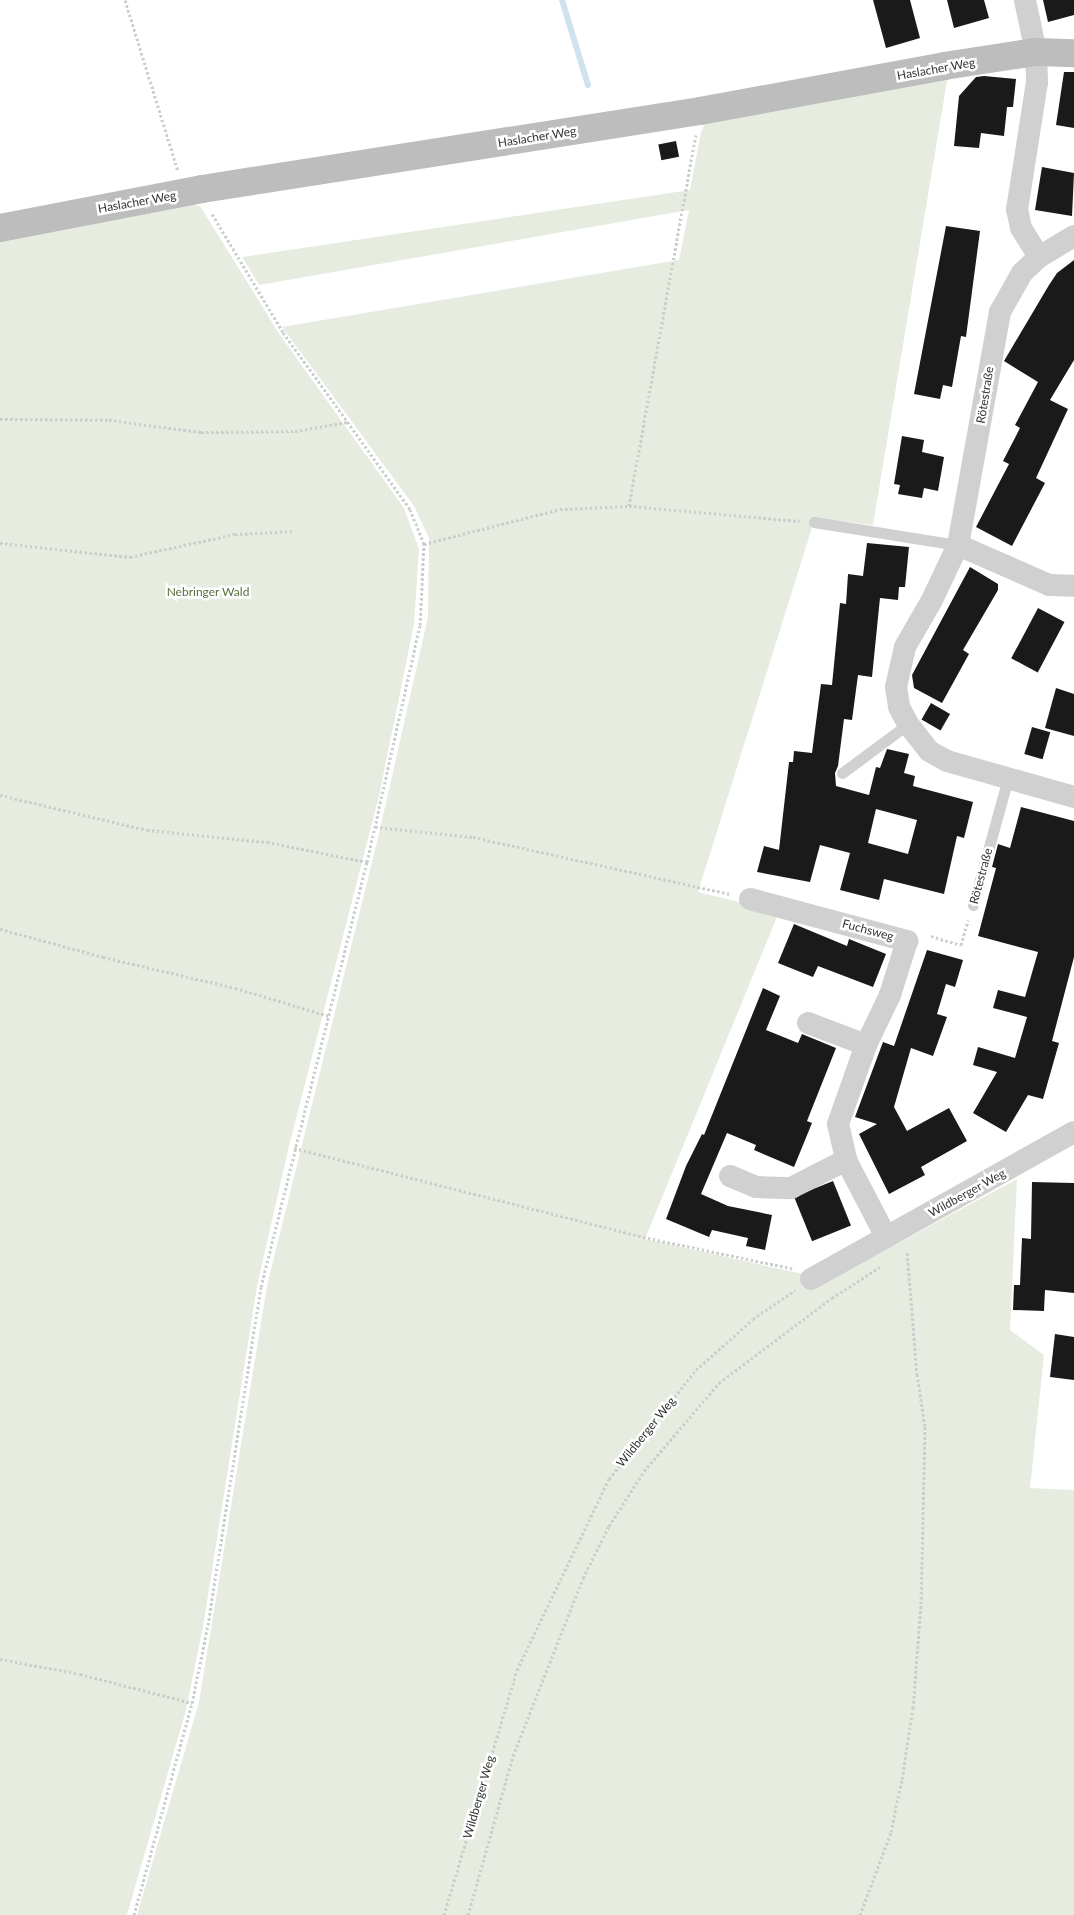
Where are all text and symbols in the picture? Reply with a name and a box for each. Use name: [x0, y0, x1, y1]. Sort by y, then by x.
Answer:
street label: Haslacher Weg: [896, 55, 976, 83]
street label: Haslacher Weg: [497, 124, 577, 150]
street label: Haslacher Weg: [97, 188, 177, 216]
street label: Rötestraße: [973, 365, 997, 425]
park label: Nebringer Wald: [166, 585, 250, 599]
street label: Rötestraße: [967, 846, 995, 906]
street label: Fuchsweg: [841, 916, 895, 944]
street label: Wildberger Weg: [926, 1166, 1008, 1220]
street label: Wildberger Weg: [613, 1394, 679, 1470]
street label: Wildberger Weg: [460, 1754, 498, 1840]

